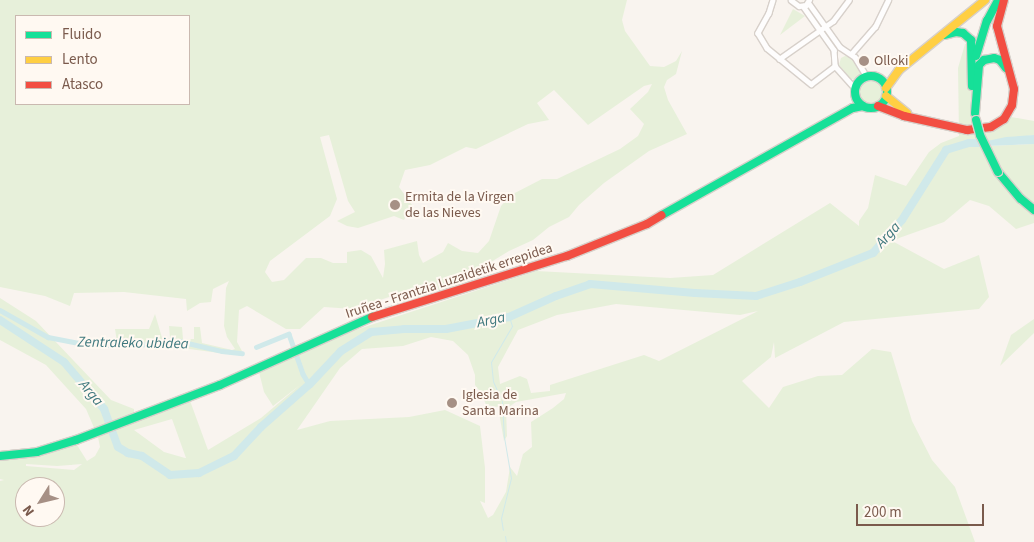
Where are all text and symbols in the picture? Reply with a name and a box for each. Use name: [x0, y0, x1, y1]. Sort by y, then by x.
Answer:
legend: [15, 15, 190, 105]
text: Fluido: [62, 24, 102, 45]
text: Lento: [62, 49, 98, 70]
place label: Olloki: [874, 53, 908, 69]
marker: Olloki: [858, 55, 870, 67]
text: Atasco: [62, 74, 103, 95]
place label: Ermita de la Virgen de las Nieves: [405, 189, 514, 222]
marker: Ermita de la Virgen de las Nieves: [389, 199, 401, 211]
water label: Arga: [872, 218, 904, 252]
street label: Iruñea - Frantzia Luzaidetik errepidea: [343, 240, 555, 322]
water label: Arga: [475, 308, 507, 332]
water label: Zentraleko ubidea: [77, 333, 189, 353]
water label: Arga: [75, 376, 107, 410]
place label: Iglesia de Santa Marina: [462, 387, 539, 420]
marker: Iglesia de Santa Marina: [446, 397, 458, 409]
north arrow: [15, 477, 65, 527]
scale bar: [859, 494, 986, 526]
text: N: [18, 501, 40, 520]
text: 200 m: [864, 502, 902, 523]

